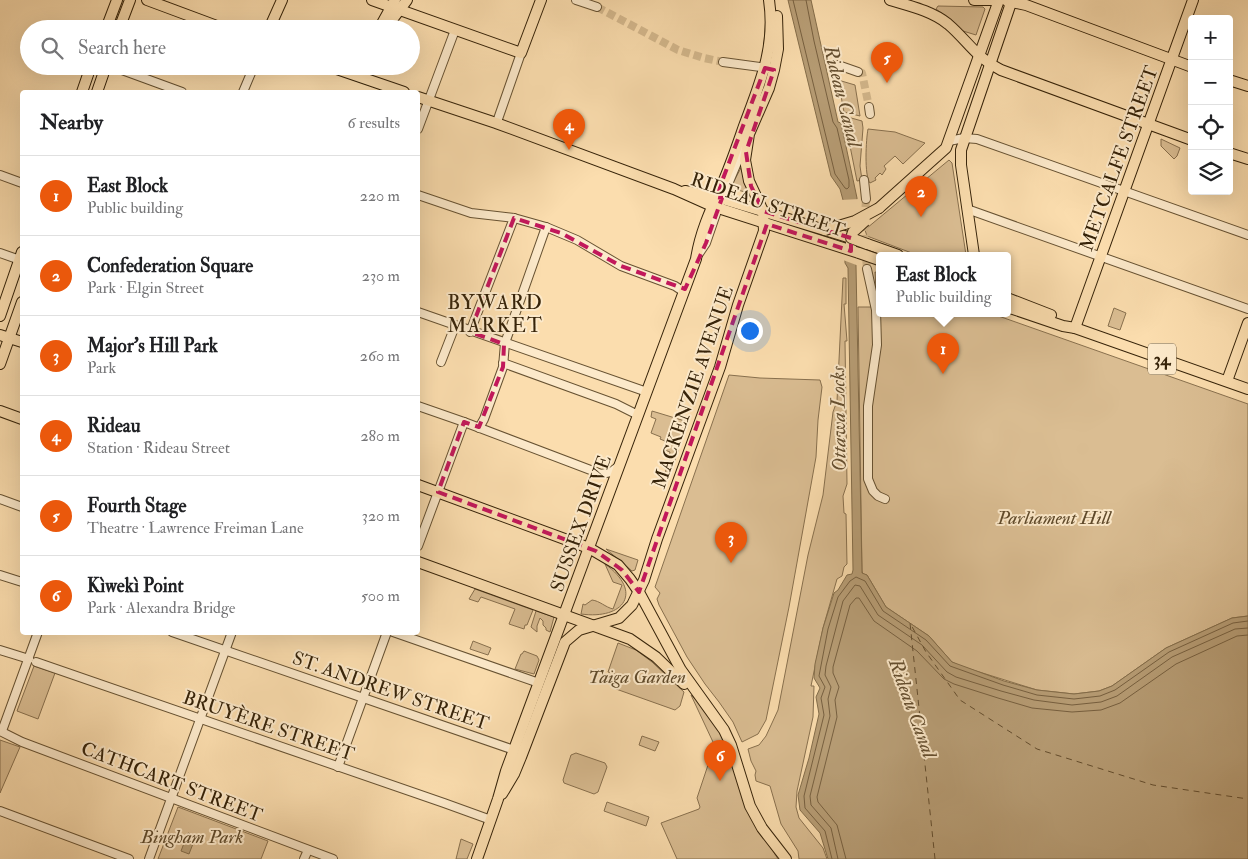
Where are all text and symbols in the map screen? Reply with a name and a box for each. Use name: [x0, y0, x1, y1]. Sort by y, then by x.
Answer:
map controls: [1188, 15, 1233, 195]
button: +: [1188, 15, 1233, 60]
search box: [20, 20, 420, 75]
icon: search: [38, 34, 66, 62]
text: Search here: [78, 36, 166, 60]
water label: Rideau Canal: [818, 42, 868, 152]
pin: 5: [871, 42, 903, 83]
button: −: [1188, 60, 1233, 105]
street label: METCALFE STREET: [1074, 62, 1164, 254]
button: locate: [1188, 105, 1233, 150]
text: Nearby: [40, 109, 103, 136]
pin: 4: [553, 109, 585, 150]
text: 6 results: [348, 113, 400, 133]
button: layers: [1188, 150, 1233, 195]
street label: RIDEAU STREET: [687, 167, 848, 243]
text: East Block: [87, 174, 168, 198]
pin: 2: [905, 176, 937, 217]
text: 1: [53, 186, 59, 206]
text: 220 m: [360, 186, 400, 206]
text: Public building: [87, 198, 183, 218]
popup: [876, 252, 1011, 317]
text: Confederation Square: [87, 254, 253, 278]
text: East Block: [895, 263, 977, 287]
text: 2: [52, 266, 60, 286]
text: 230 m: [362, 266, 400, 286]
text: Park · Elgin Street: [87, 278, 204, 298]
street label: MACKENZIE AVENUE: [647, 283, 739, 492]
text: Public building: [895, 287, 992, 307]
district label: BYWARD MARKET: [447, 290, 543, 338]
your location: [737, 318, 763, 344]
pin: 1: [927, 333, 959, 374]
text: Major's Hill Park: [87, 334, 218, 358]
road number: 34: [1148, 344, 1176, 374]
text: 3: [53, 346, 59, 366]
text: 260 m: [360, 346, 400, 366]
text: Park: [87, 358, 116, 378]
water label: Ottawa Locks: [825, 366, 852, 472]
text: Rideau: [87, 414, 141, 438]
text: 4: [52, 426, 60, 446]
text: 280 m: [360, 426, 400, 446]
text: Station · Rideau Street: [87, 438, 230, 458]
street label: SUSSEX DRIVE: [545, 451, 617, 595]
text: Fourth Stage: [87, 494, 186, 518]
text: 5: [52, 506, 60, 526]
text: 320 m: [362, 506, 400, 526]
park label: Parliament Hill: [996, 506, 1112, 530]
text: Theatre · Lawrence Freiman Lane: [87, 518, 304, 538]
pin: 3: [715, 522, 747, 563]
text: Kìwekì Point: [87, 574, 184, 598]
text: 6: [52, 586, 60, 606]
text: 500 m: [361, 586, 400, 606]
text: Park · Alexandra Bridge: [87, 598, 236, 618]
street label: ST. ANDREW STREET: [289, 646, 492, 736]
water label: Rideau Canal: [883, 654, 943, 763]
park label: Taiga Garden: [588, 665, 686, 689]
street label: BRUYÈRE STREET: [180, 683, 358, 767]
street label: CATHCART STREET: [78, 736, 266, 828]
pin: 6: [704, 740, 736, 781]
park label: Bingham Park: [140, 825, 244, 849]

